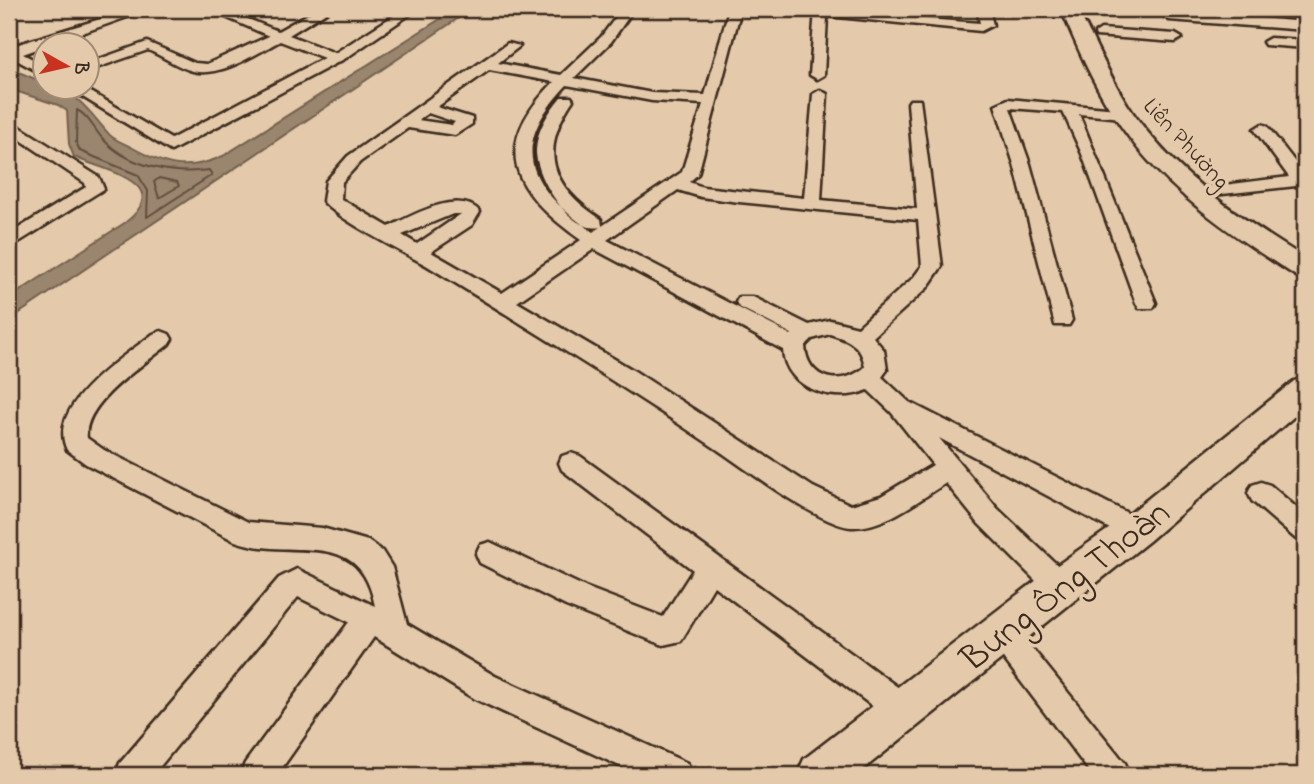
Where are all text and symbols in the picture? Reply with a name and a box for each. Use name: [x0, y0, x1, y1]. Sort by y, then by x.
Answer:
north arrow: [32, 32, 102, 102]
text: B: [66, 59, 95, 76]
street label: Liên Phường: [1133, 91, 1237, 198]
street label: Bưng Ông Thoàn: [949, 488, 1183, 687]

